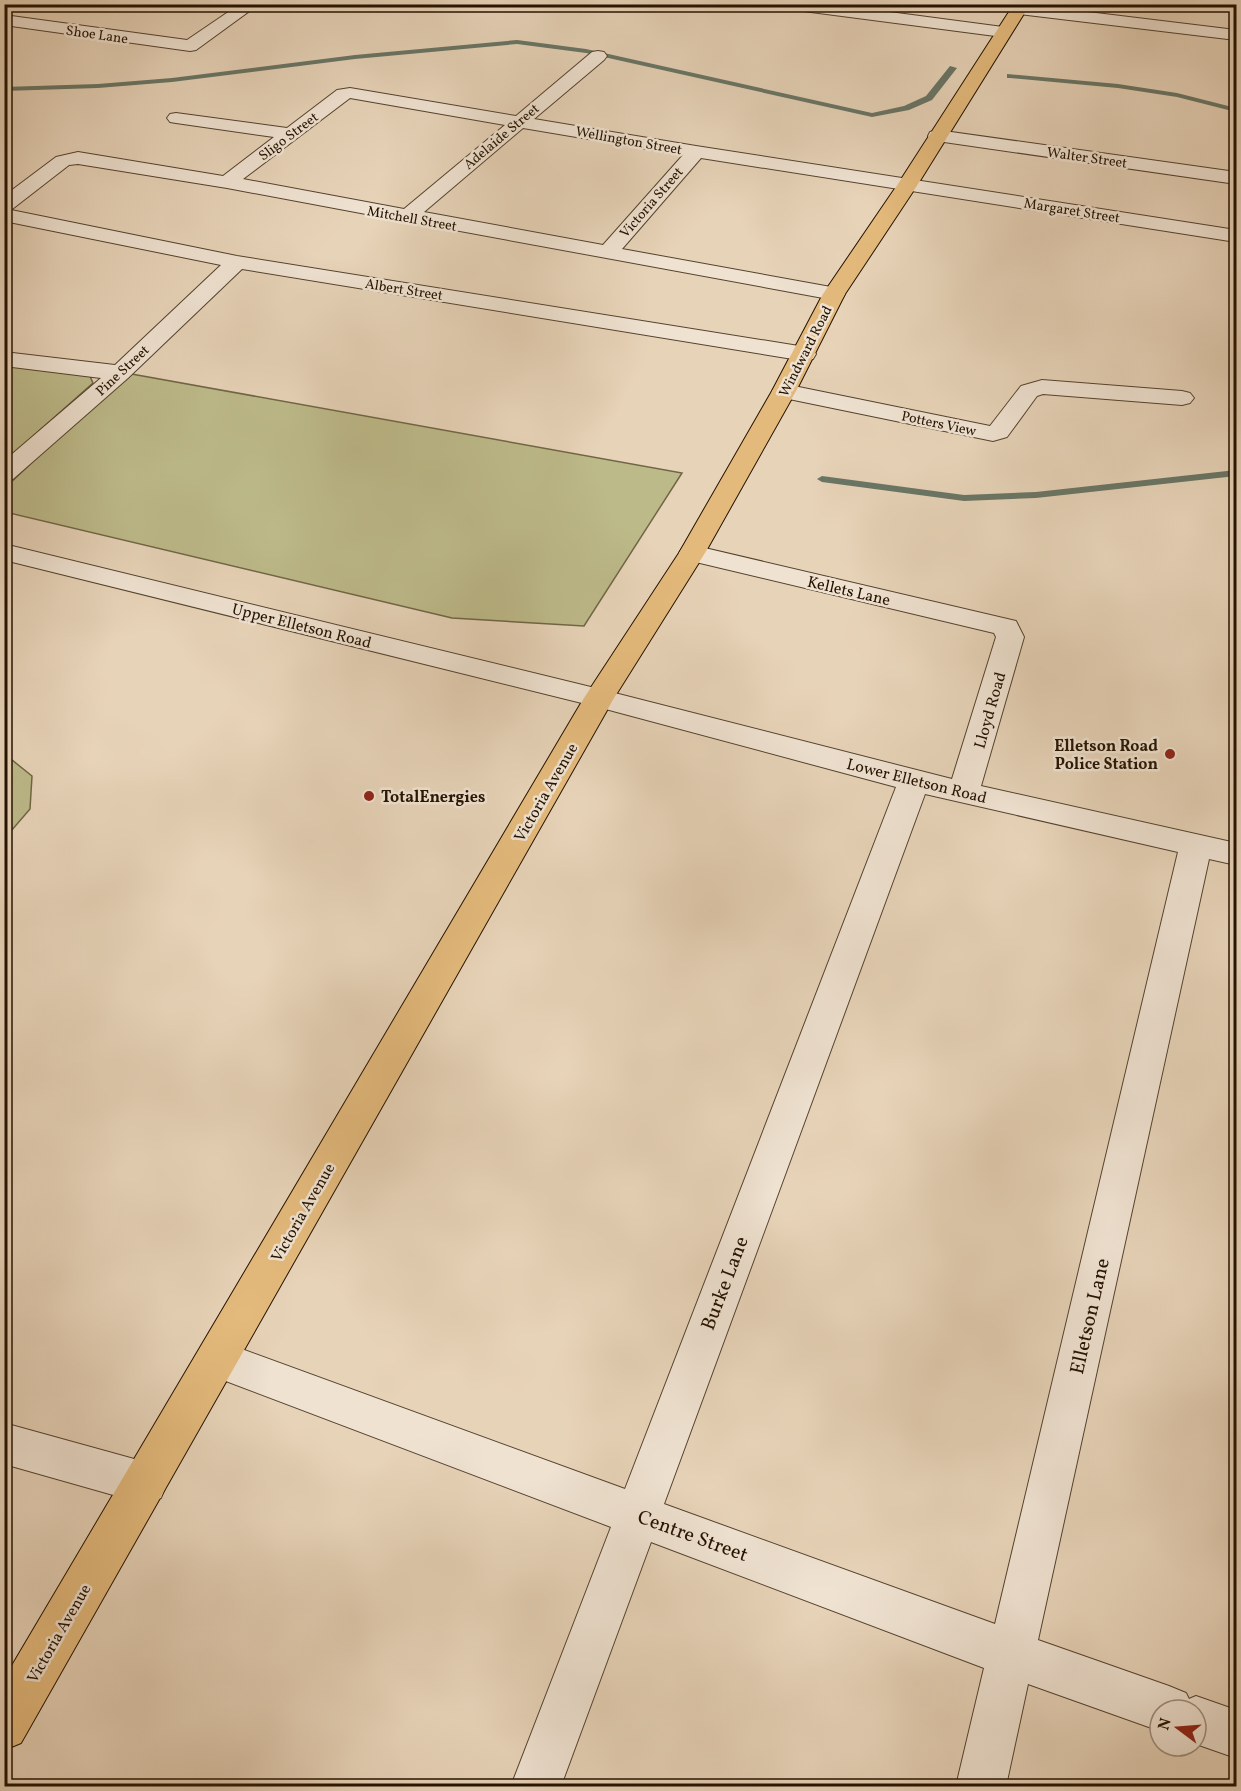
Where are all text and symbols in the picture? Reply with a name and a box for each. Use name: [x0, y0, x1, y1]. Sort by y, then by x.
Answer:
street label: Shoe Lane: [64, 22, 130, 49]
street label: Adelaide Street: [460, 100, 544, 174]
street label: Sligo Street: [255, 108, 323, 166]
street label: Wellington Street: [574, 123, 684, 160]
street label: Walter Street: [1045, 143, 1128, 174]
street label: Victoria Street: [616, 163, 688, 242]
street label: Margaret Street: [1022, 195, 1121, 228]
street label: Mitchell Street: [365, 202, 458, 237]
street label: Albert Street: [363, 275, 444, 306]
street label: Windward Road: [775, 303, 838, 401]
street label: Pine Street: [92, 341, 154, 401]
street label: Potters View: [899, 407, 978, 442]
street label: Kellets Lane: [805, 572, 892, 612]
street label: Upper Elletson Road: [229, 599, 374, 655]
street label: Lloyd Road: [969, 670, 1012, 752]
place label: Elletson Road Police Station: [1054, 736, 1158, 776]
street label: Victoria Avenue: [509, 739, 584, 847]
marker: Elletson Road Police Station: [1163, 747, 1177, 761]
street label: Lower Elletson Road: [844, 754, 989, 810]
place label: TotalEnergies: [381, 787, 485, 809]
marker: TotalEnergies: [362, 789, 376, 803]
street label: Victoria Avenue: [266, 1159, 341, 1267]
street label: Burke Lane: [695, 1233, 757, 1335]
street label: Elletson Lane: [1064, 1256, 1118, 1377]
street label: Centre Street: [633, 1504, 752, 1570]
street label: Victoria Avenue: [22, 1580, 97, 1688]
north arrow: [1148, 1698, 1208, 1758]
text: N: [1153, 1715, 1178, 1733]

